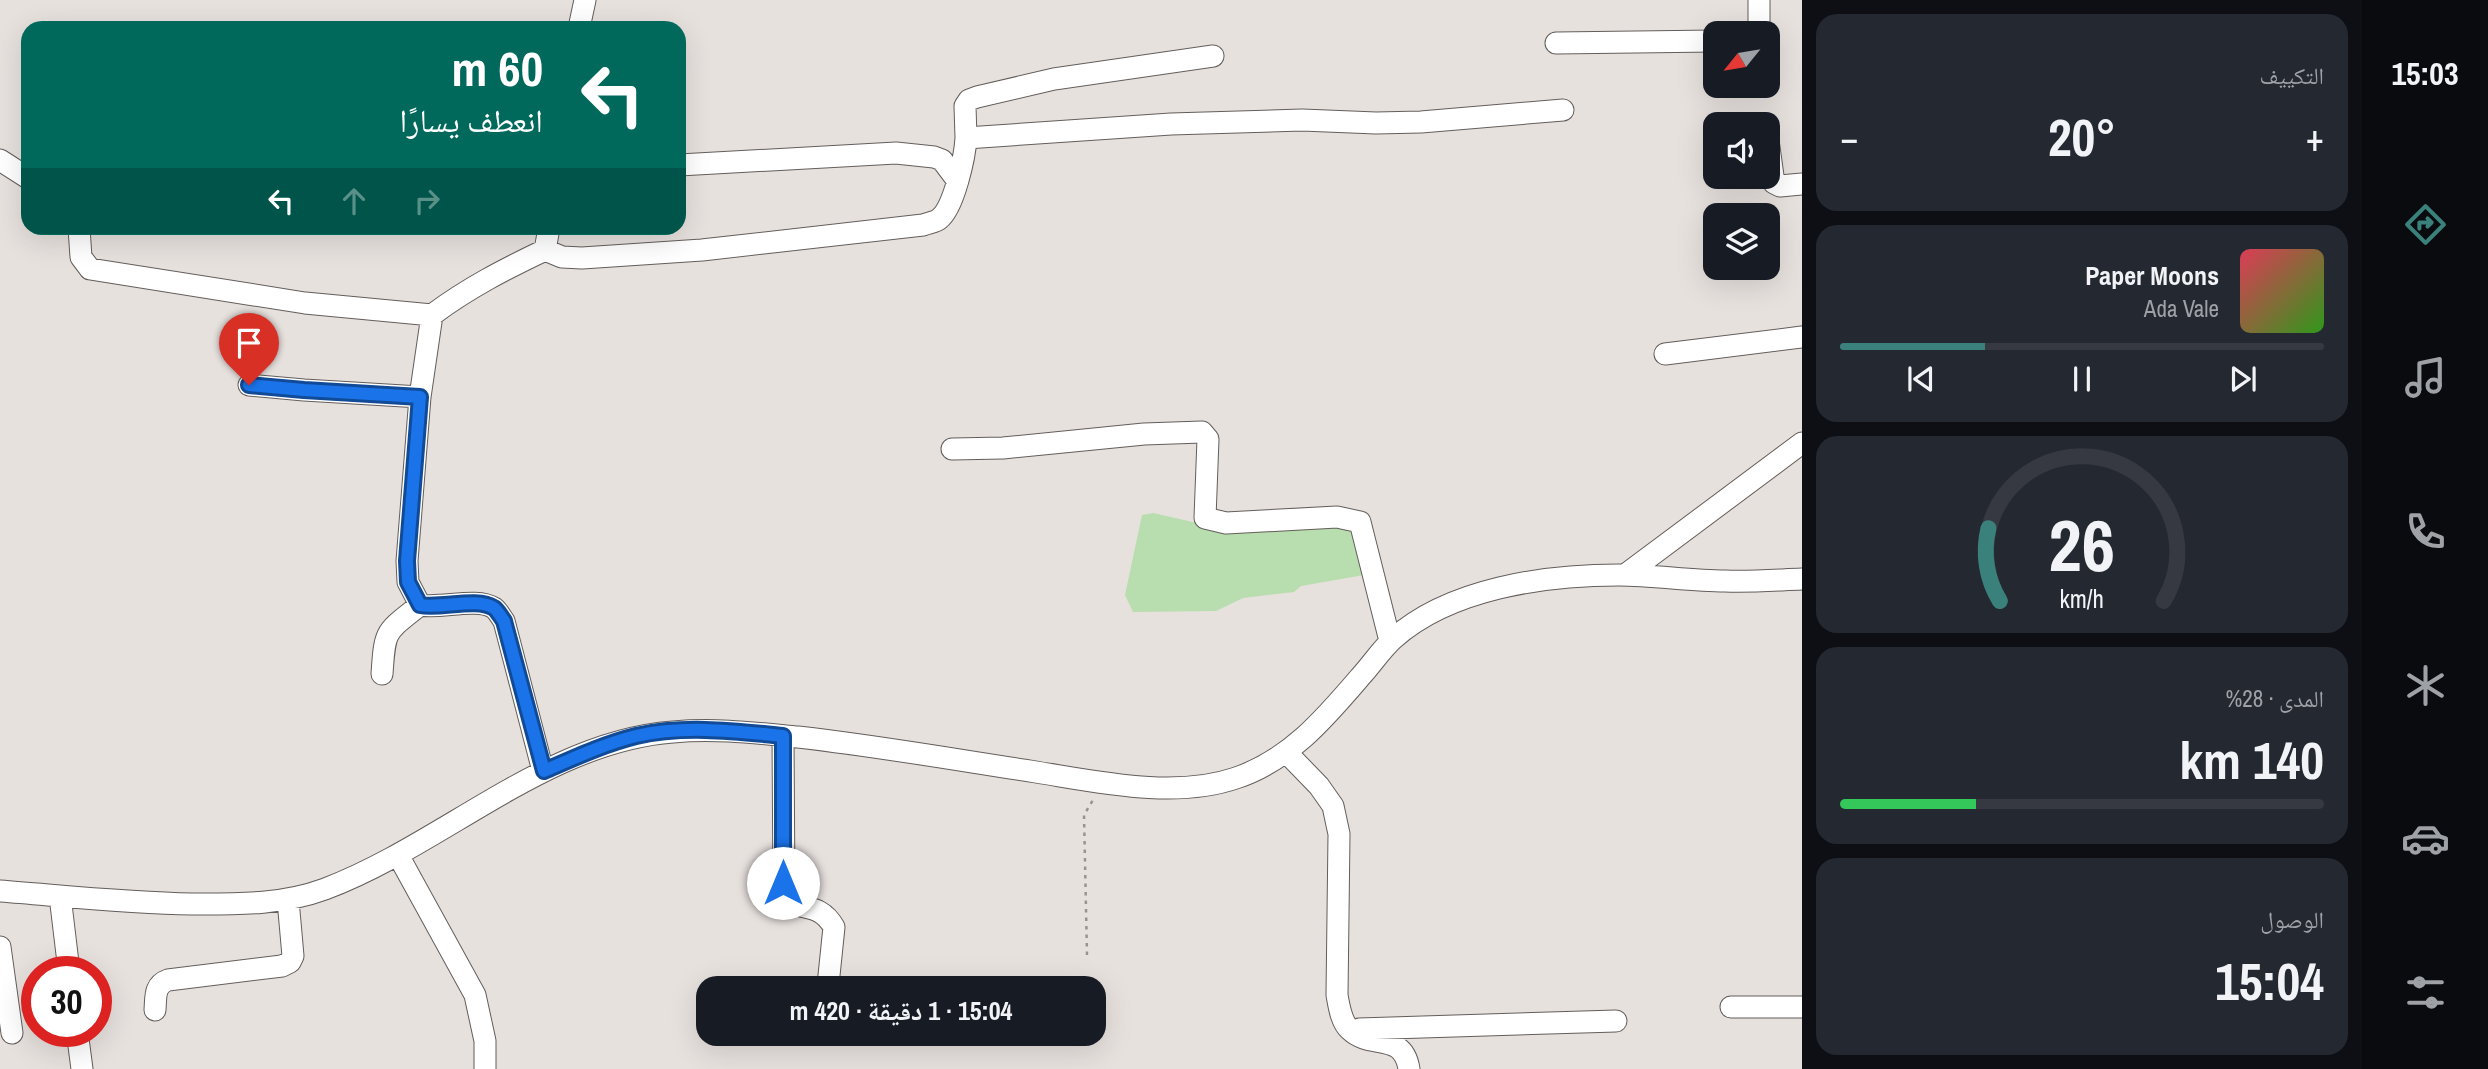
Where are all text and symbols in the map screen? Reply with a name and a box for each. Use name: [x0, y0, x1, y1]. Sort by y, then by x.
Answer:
north arrow: [1703, 21, 1780, 98]
map controls: [1703, 21, 1780, 280]
text: 60 m: [451, 35, 543, 101]
icon: left: [567, 49, 658, 140]
text: 15:03: [2391, 52, 2459, 95]
text: التكييف: [2259, 60, 2324, 91]
text: انعطف يسارًا: [400, 99, 543, 142]
text: 20°: [2048, 102, 2116, 172]
button: sound: [1703, 112, 1780, 189]
text: −: [1840, 112, 1858, 163]
text: +: [2306, 112, 2324, 163]
icon: left: [262, 182, 300, 220]
icon: ahead: [335, 182, 373, 220]
icon: right: [408, 182, 446, 220]
icon: directions: [2401, 200, 2450, 249]
button: layers: [1703, 203, 1780, 280]
text: Paper Moons: [2085, 258, 2219, 293]
text: Ada Vale: [2144, 293, 2219, 324]
pin: [219, 313, 279, 385]
icon: arrive: [230, 324, 268, 362]
icon: music: [2401, 353, 2450, 402]
icon: previous: [1902, 360, 1940, 398]
icon: pause: [2063, 360, 2101, 398]
icon: next: [2224, 360, 2262, 398]
text: 26: [2049, 496, 2115, 594]
icon: phone: [2401, 507, 2450, 556]
text: km/h: [2060, 581, 2104, 615]
icon: climate: [2401, 661, 2450, 710]
text: المدى · 28%: [2226, 683, 2324, 714]
text: 140 km: [2179, 725, 2324, 795]
icon: car: [2401, 814, 2450, 863]
position arrow: [746, 846, 820, 920]
text: الوصول: [2260, 904, 2324, 935]
text: 15:04: [2215, 946, 2324, 1016]
speed limit sign: 30: [21, 956, 112, 1047]
icon: filters: [2401, 968, 2450, 1017]
text: 15:04 · 1 دقيقة · 420 m: [790, 993, 1012, 1028]

